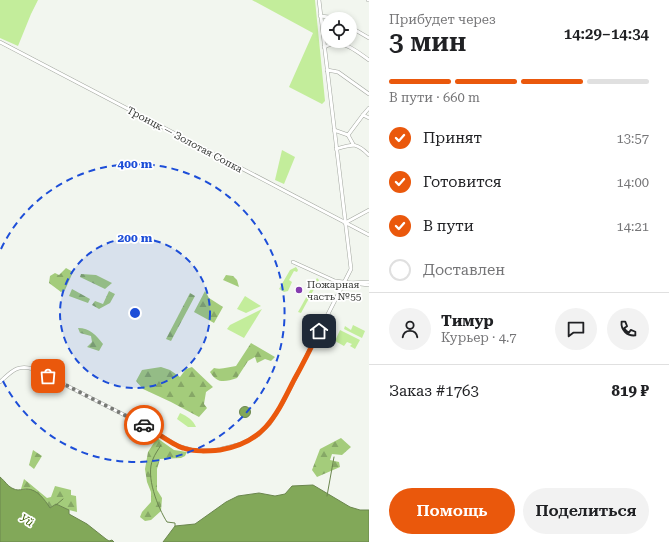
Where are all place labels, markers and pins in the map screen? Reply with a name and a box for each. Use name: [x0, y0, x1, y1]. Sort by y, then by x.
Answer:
place label: Пожарная часть №55: [307, 279, 362, 302]
marker: Пожарная часть №55: [294, 285, 304, 295]
centre of rings: [128, 306, 142, 320]
pin: [302, 314, 336, 348]
pin: [31, 359, 65, 393]

